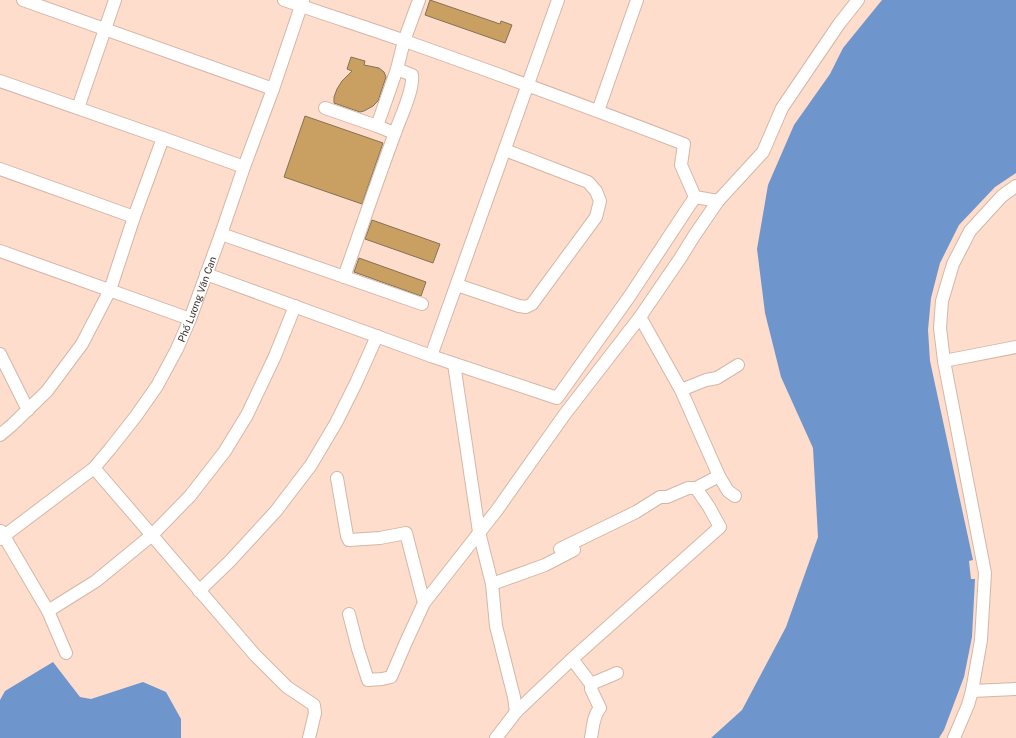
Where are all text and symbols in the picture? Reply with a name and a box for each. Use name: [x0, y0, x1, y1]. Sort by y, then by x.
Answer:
street label: Phố Lương Văn Can: [175, 254, 218, 344]

